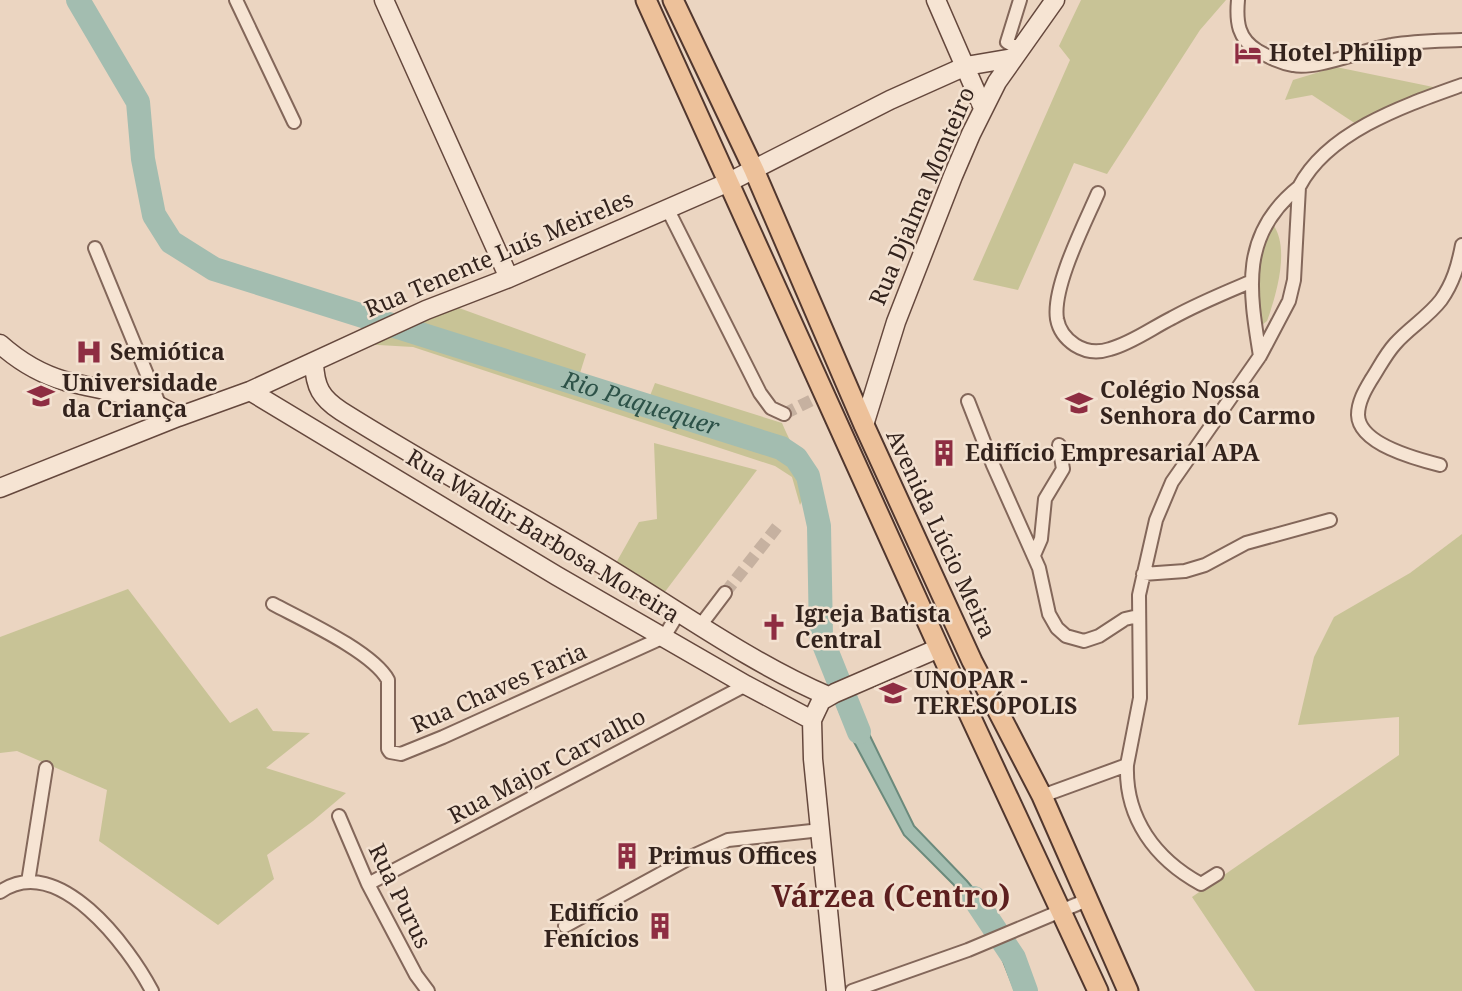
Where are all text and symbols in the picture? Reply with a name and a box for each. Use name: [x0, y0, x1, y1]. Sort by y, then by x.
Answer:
place label: Hotel Philipp: [1269, 36, 1422, 68]
hotel icon: Hotel Philipp: [1233, 38, 1263, 68]
street label: Rua Djalma Monteiro: [861, 81, 982, 310]
street label: Rua Tenente Luís Meireles: [359, 182, 638, 324]
place label: Semiótica: [110, 335, 225, 367]
hospital icon: Semiótica: [74, 337, 104, 367]
water label: Rio Paquequer: [558, 362, 725, 443]
place label: Universidade da Criança: [62, 366, 218, 424]
place label: Colégio Nossa Senhora do Carmo: [1100, 373, 1316, 431]
school or university icon: Universidade da Criança: [26, 381, 56, 411]
school or university icon: Colégio Nossa Senhora do Carmo: [1064, 388, 1094, 418]
street label: Avenida Lúcio Meira: [879, 424, 1004, 643]
place label: Edifício Empresarial APA: [965, 436, 1260, 468]
building icon: Edifício Empresarial APA: [929, 438, 959, 468]
street label: Rua Waldir Barbosa Moreira: [401, 441, 686, 630]
place label: Igreja Batista Central: [795, 597, 951, 655]
church icon: Igreja Batista Central: [759, 612, 789, 642]
street label: Rua Chaves Faria: [406, 634, 591, 740]
place label: UNOPAR - TERESÓPOLIS: [914, 663, 1077, 721]
school or university icon: UNOPAR - TERESÓPOLIS: [878, 678, 908, 708]
street label: Rua Major Carvalho: [442, 700, 651, 831]
street label: Rua Purus: [362, 838, 440, 953]
place label: Primus Offices: [648, 839, 817, 871]
building icon: Primus Offices: [612, 841, 642, 871]
district label: Várzea (Centro): [771, 875, 1011, 916]
place label: Edifício Fenícios: [544, 896, 639, 954]
building icon: Edifício Fenícios: [645, 911, 675, 941]

